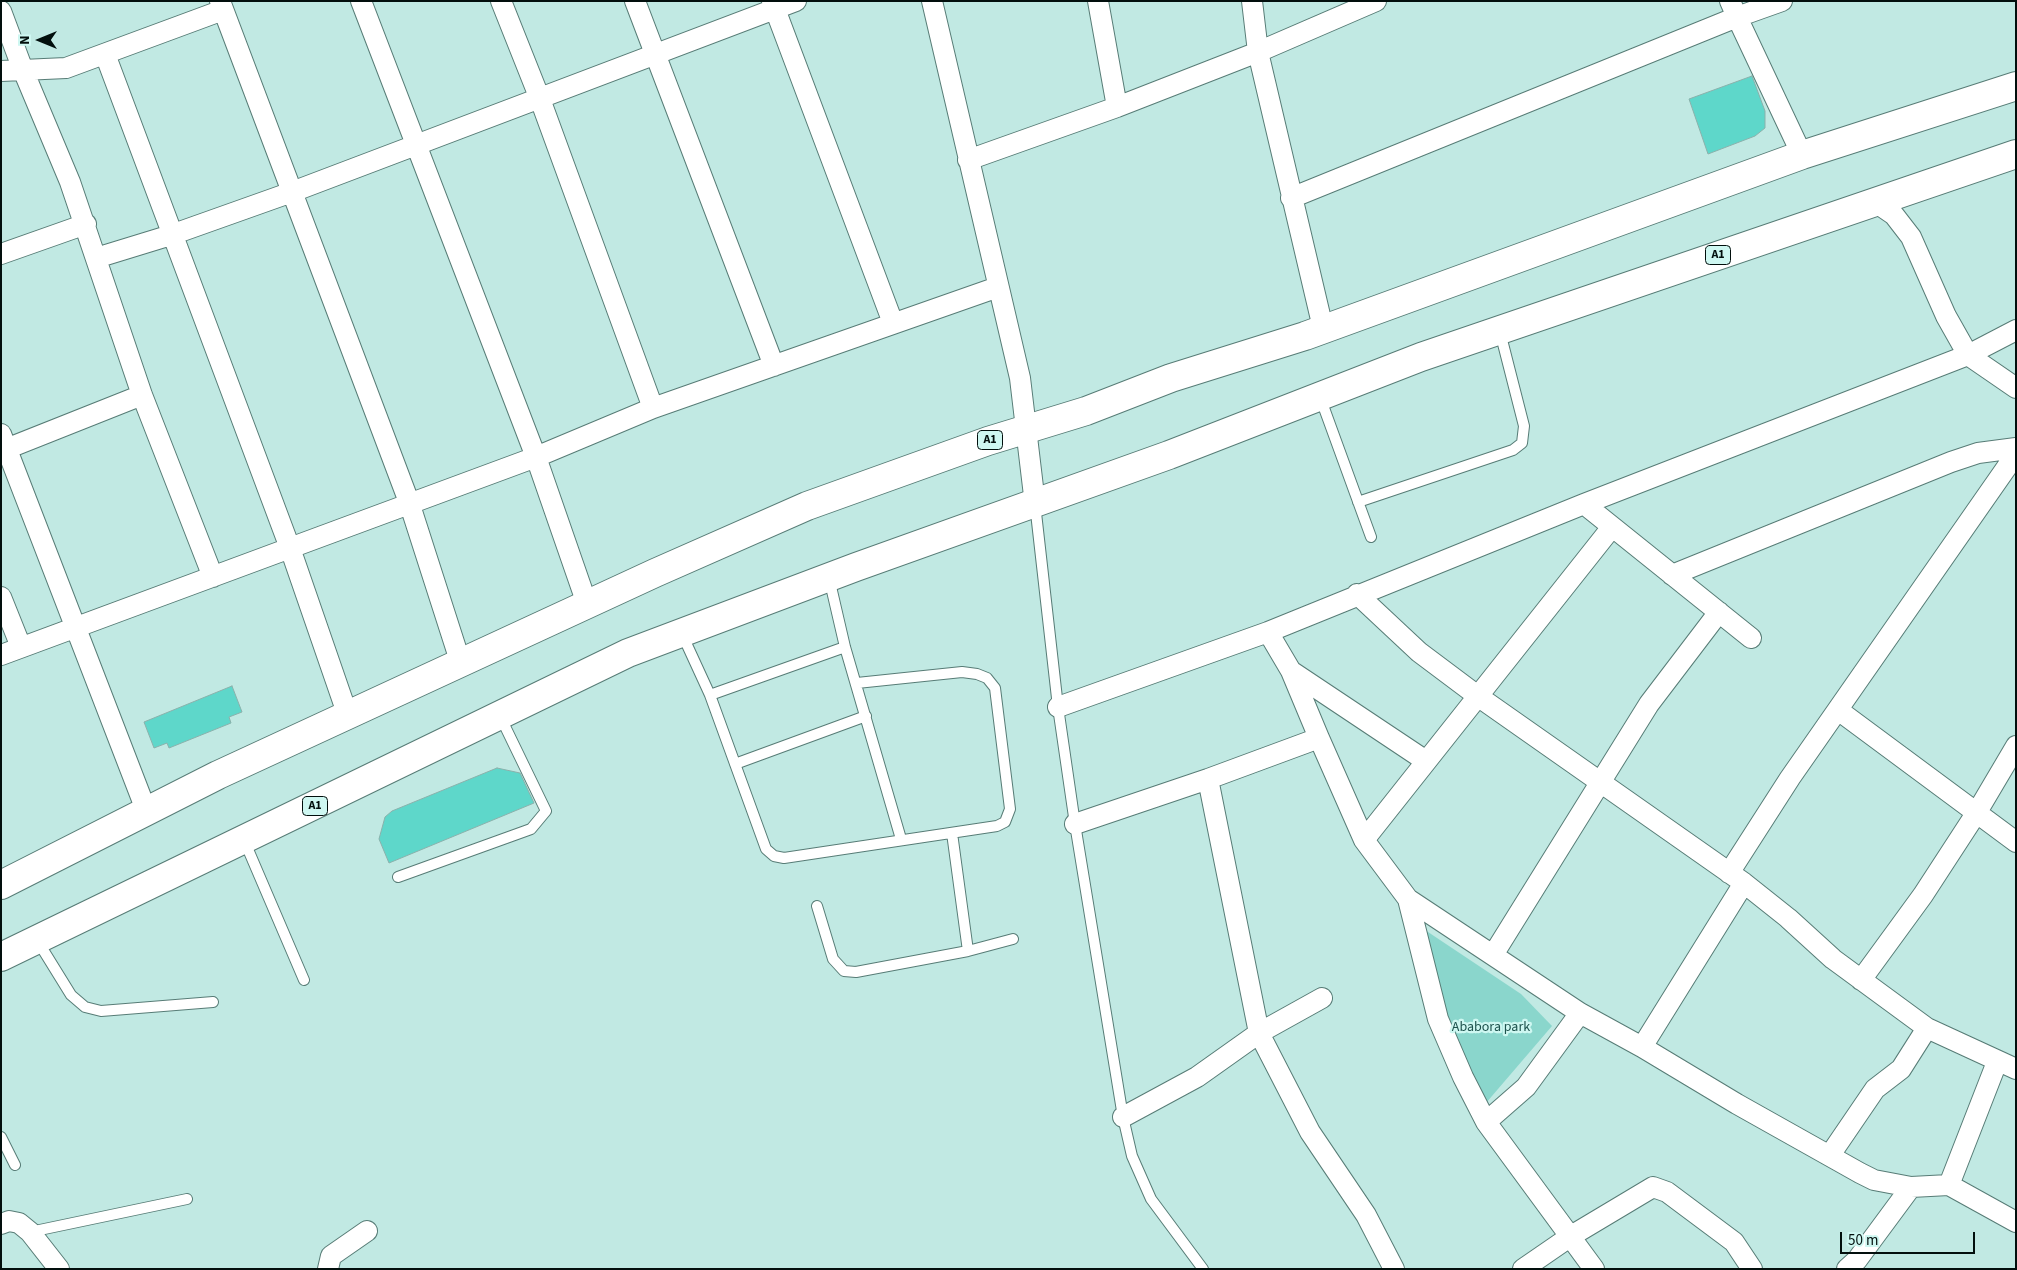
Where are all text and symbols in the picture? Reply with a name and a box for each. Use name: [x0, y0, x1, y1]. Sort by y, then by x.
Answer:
north arrow: [15, 15, 65, 65]
text: N: [15, 35, 35, 45]
road number: A1: [1706, 246, 1730, 264]
road number: A1: [978, 430, 1002, 450]
road number: A1: [302, 796, 328, 816]
park label: Ababora park: [1452, 1020, 1530, 1036]
scale bar: [1842, 1222, 1977, 1254]
text: 50 m: [1848, 1230, 1878, 1251]

